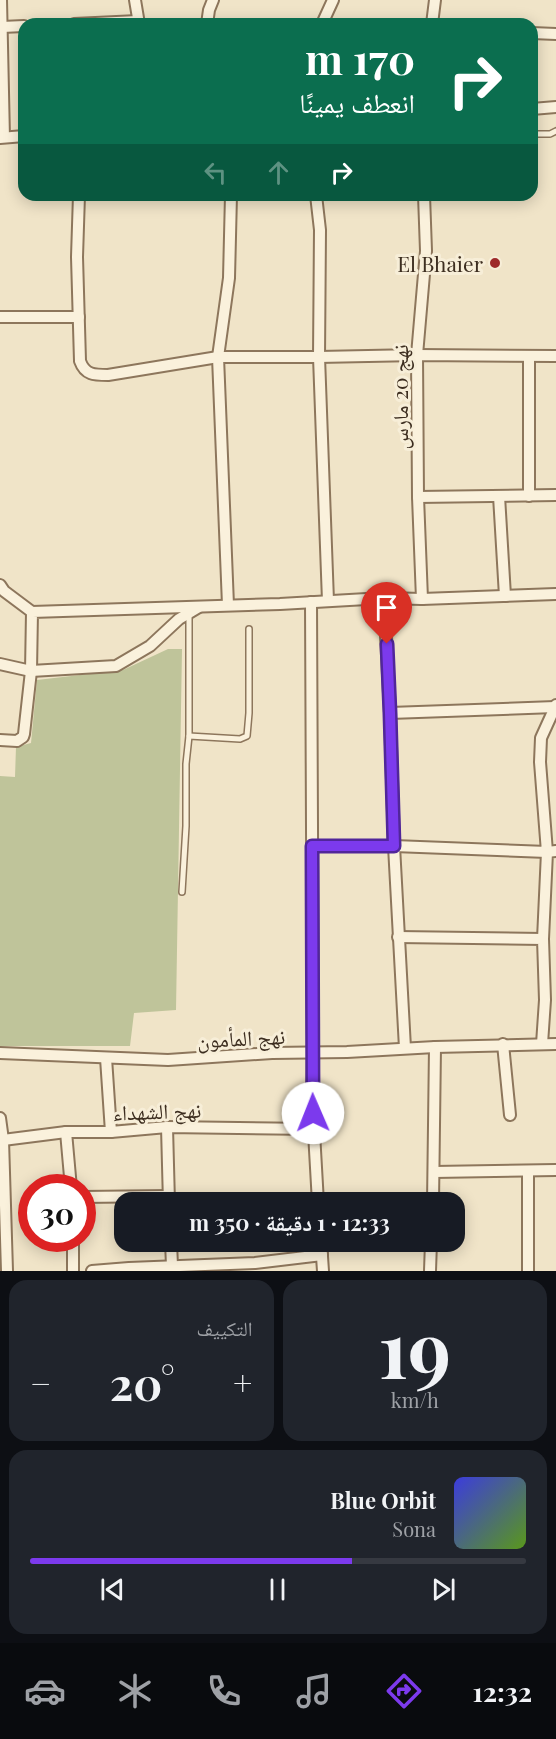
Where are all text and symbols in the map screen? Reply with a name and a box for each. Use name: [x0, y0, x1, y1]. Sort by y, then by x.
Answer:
text: 170 m: [305, 30, 415, 86]
icon: right: [436, 42, 514, 120]
text: انعطف يمينًا: [299, 84, 415, 120]
icon: left: [199, 156, 232, 189]
icon: ahead: [262, 156, 295, 189]
icon: right: [325, 156, 358, 189]
place label: El Bhaier: [397, 249, 484, 277]
marker: El Bhaier: [488, 256, 502, 270]
street label: نهج 20 مارس: [385, 344, 414, 450]
pin: [361, 582, 412, 644]
icon: arrive: [370, 591, 403, 624]
street label: نهج المأمون: [196, 1021, 286, 1054]
position arrow: [281, 1081, 345, 1145]
street label: نهج الشهداء: [112, 1094, 202, 1127]
speed limit sign: 30: [18, 1174, 96, 1252]
text: 12:33 · 1 دقيقة · 350 m: [189, 1207, 390, 1237]
text: 19: [378, 1295, 451, 1399]
text: التكييف: [196, 1314, 253, 1341]
text: 20°: [110, 1352, 175, 1412]
text: −: [30, 1360, 51, 1404]
text: +: [233, 1360, 252, 1404]
text: km/h: [391, 1386, 439, 1413]
text: Blue Orbit: [330, 1485, 436, 1515]
text: Sona: [392, 1515, 436, 1542]
icon: previous: [96, 1573, 129, 1606]
icon: pause: [261, 1573, 294, 1606]
icon: next: [427, 1573, 460, 1606]
icon: car: [24, 1670, 66, 1712]
icon: climate: [114, 1670, 156, 1712]
icon: phone: [203, 1670, 245, 1712]
icon: music: [293, 1670, 335, 1712]
icon: directions: [383, 1670, 425, 1712]
text: 12:32: [473, 1673, 532, 1709]

